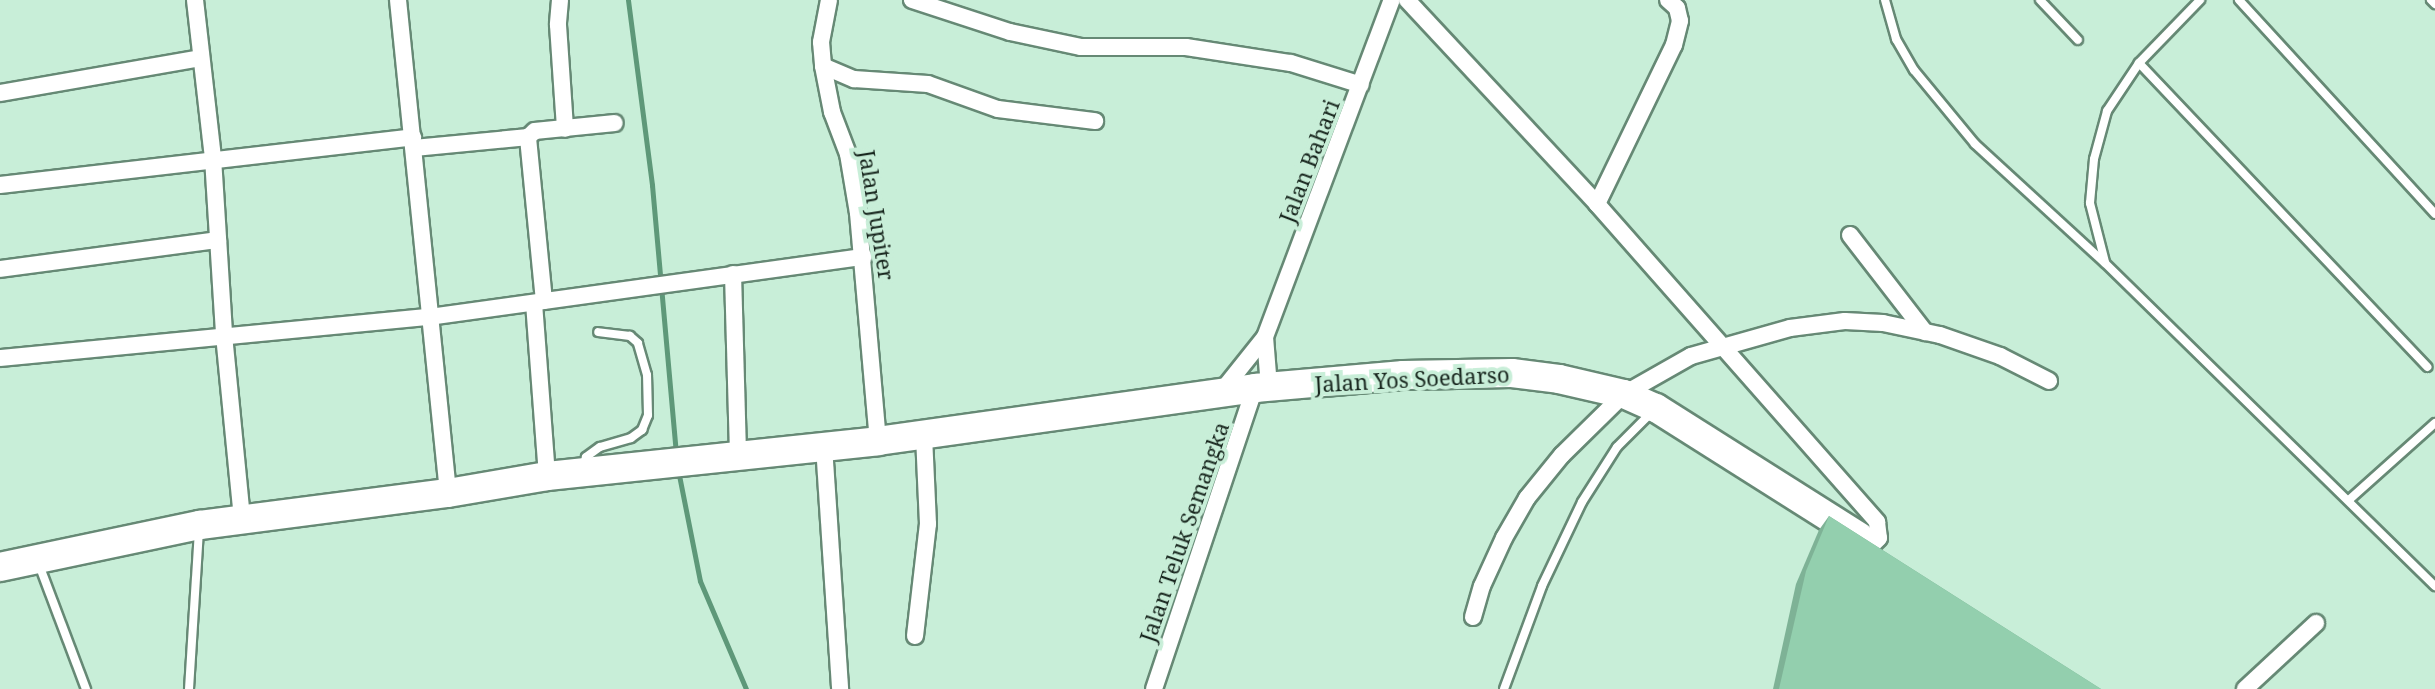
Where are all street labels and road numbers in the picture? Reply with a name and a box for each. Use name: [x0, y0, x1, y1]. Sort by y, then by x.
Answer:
street label: Jalan Bahari: [1273, 96, 1345, 226]
street label: Jalan Jupiter: [854, 148, 900, 282]
street label: Jalan Yos Soedarso: [1314, 361, 1510, 397]
street label: Jalan Teluk Semangka: [1134, 418, 1234, 646]

